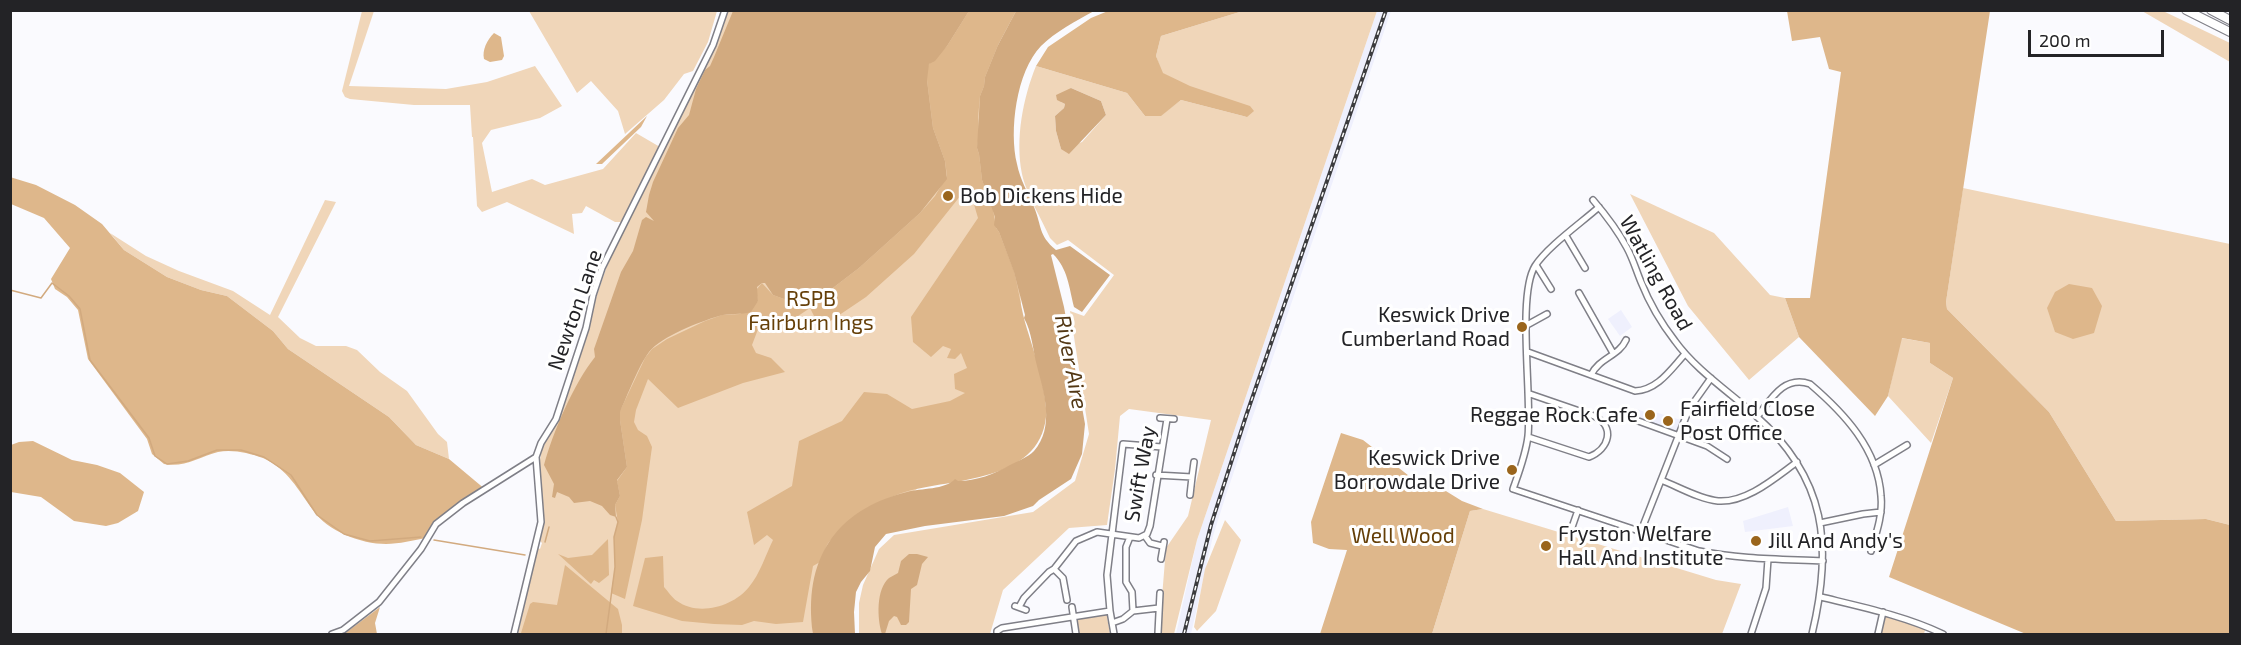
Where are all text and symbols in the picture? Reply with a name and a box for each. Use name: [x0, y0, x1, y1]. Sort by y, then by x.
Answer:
scale bar: [2031, 18, 2168, 56]
text: 200 m: [2039, 29, 2091, 51]
place label: Bob Dickens Hide: [960, 183, 1123, 209]
marker: Bob Dickens Hide: [941, 189, 955, 203]
street label: Watling Road: [1614, 211, 1698, 335]
street label: Newton Lane: [543, 246, 607, 374]
park label: RSPB Fairburn Ings: [748, 286, 874, 336]
place label: Keswick Drive Cumberland Road: [1341, 302, 1510, 352]
water label: River Aire: [1049, 313, 1093, 411]
marker: Keswick Drive Cumberland Road: [1515, 320, 1529, 334]
place label: Fairfield Close Post Office: [1680, 396, 1815, 446]
place label: Reggae Rock Cafe: [1470, 402, 1638, 428]
marker: Reggae Rock Cafe: [1643, 408, 1657, 422]
marker: Fairfield Close Post Office: [1661, 414, 1675, 428]
street label: Swift Way: [1119, 424, 1161, 524]
place label: Keswick Drive Borrowdale Drive: [1334, 445, 1500, 495]
marker: Keswick Drive Borrowdale Drive: [1505, 463, 1519, 477]
place label: Fryston Welfare Hall And Institute: [1558, 521, 1724, 571]
park label: Well Wood: [1351, 523, 1455, 549]
place label: Jill And Andy's: [1768, 528, 1903, 554]
marker: Jill And Andy's: [1749, 534, 1763, 548]
marker: Fryston Welfare Hall And Institute: [1539, 539, 1553, 553]

